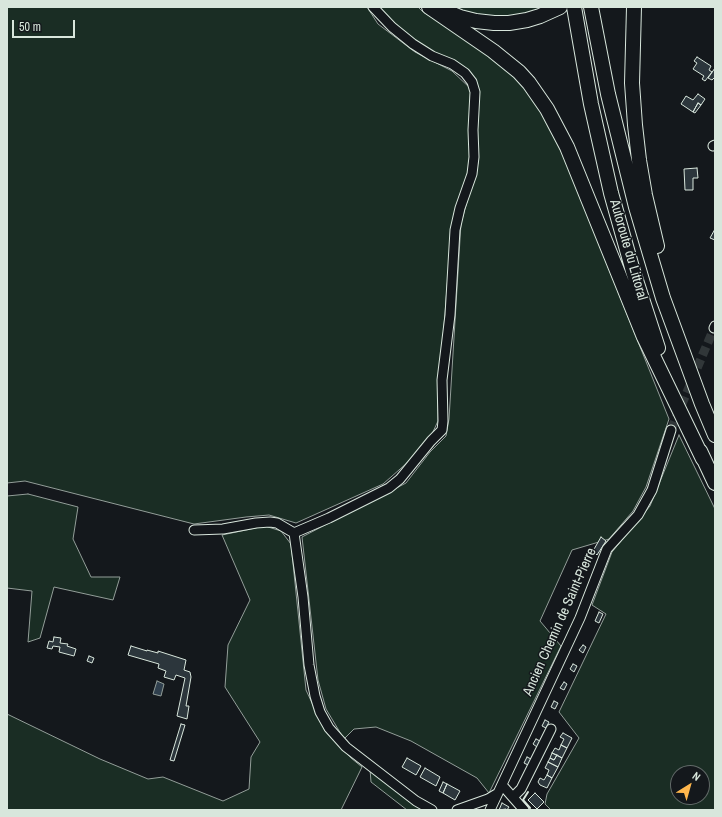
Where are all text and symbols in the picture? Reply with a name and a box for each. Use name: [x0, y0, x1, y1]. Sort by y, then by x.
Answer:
scale bar: [14, 12, 77, 38]
text: 50 m: [19, 19, 41, 35]
street label: Autoroute du Littoral: [606, 198, 650, 302]
street label: Ancien Chemin de Saint-Pierre: [520, 545, 600, 699]
north arrow: [670, 765, 710, 805]
text: N: [690, 769, 703, 784]

